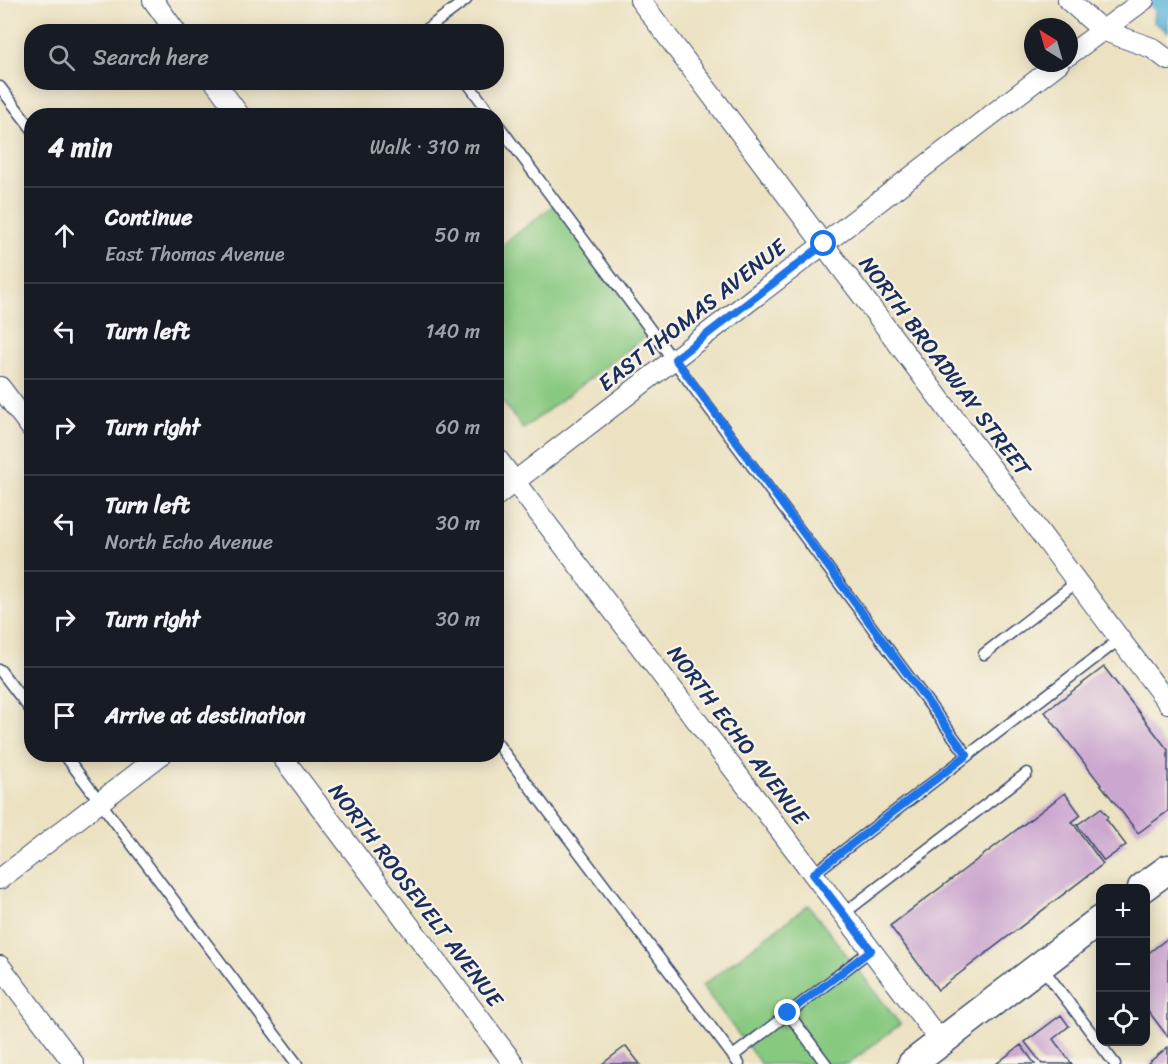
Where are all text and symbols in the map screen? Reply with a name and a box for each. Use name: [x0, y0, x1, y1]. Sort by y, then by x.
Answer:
north arrow: [1024, 18, 1078, 72]
search box: [24, 24, 504, 90]
text: Search here: [93, 38, 209, 77]
icon: search: [45, 41, 78, 74]
text: 4 min: [48, 124, 112, 170]
text: Walk · 310 m: [370, 130, 480, 165]
text: Continue: [105, 198, 193, 237]
text: 50 m: [435, 218, 480, 253]
icon: ahead: [48, 219, 81, 252]
street label: EAST THOMAS AVENUE: [589, 227, 796, 401]
route start: [810, 230, 836, 256]
text: East Thomas Avenue: [105, 237, 285, 272]
street label: NORTH BROADWAY STREET: [849, 247, 1042, 486]
text: Turn left: [105, 312, 190, 351]
text: 140 m: [426, 314, 480, 349]
icon: left: [48, 315, 81, 348]
text: Turn right: [105, 408, 200, 447]
text: 60 m: [435, 410, 480, 445]
icon: right: [48, 411, 81, 444]
text: Turn left: [105, 486, 190, 525]
text: 30 m: [436, 506, 480, 541]
icon: left: [48, 507, 81, 540]
text: North Echo Avenue: [105, 525, 273, 560]
text: Turn right: [105, 600, 200, 639]
text: 30 m: [436, 602, 480, 637]
icon: right: [48, 603, 81, 636]
street label: NORTH ECHO AVENUE: [657, 636, 820, 835]
text: Arrive at destination: [105, 696, 306, 735]
icon: arrive: [48, 699, 81, 732]
street label: NORTH ROOSEVELT AVENUE: [318, 774, 515, 1017]
map controls: [1096, 884, 1150, 1046]
button: +: [1096, 884, 1150, 938]
button: −: [1096, 938, 1150, 992]
button: locate: [1096, 992, 1150, 1046]
route end: [774, 999, 800, 1025]

